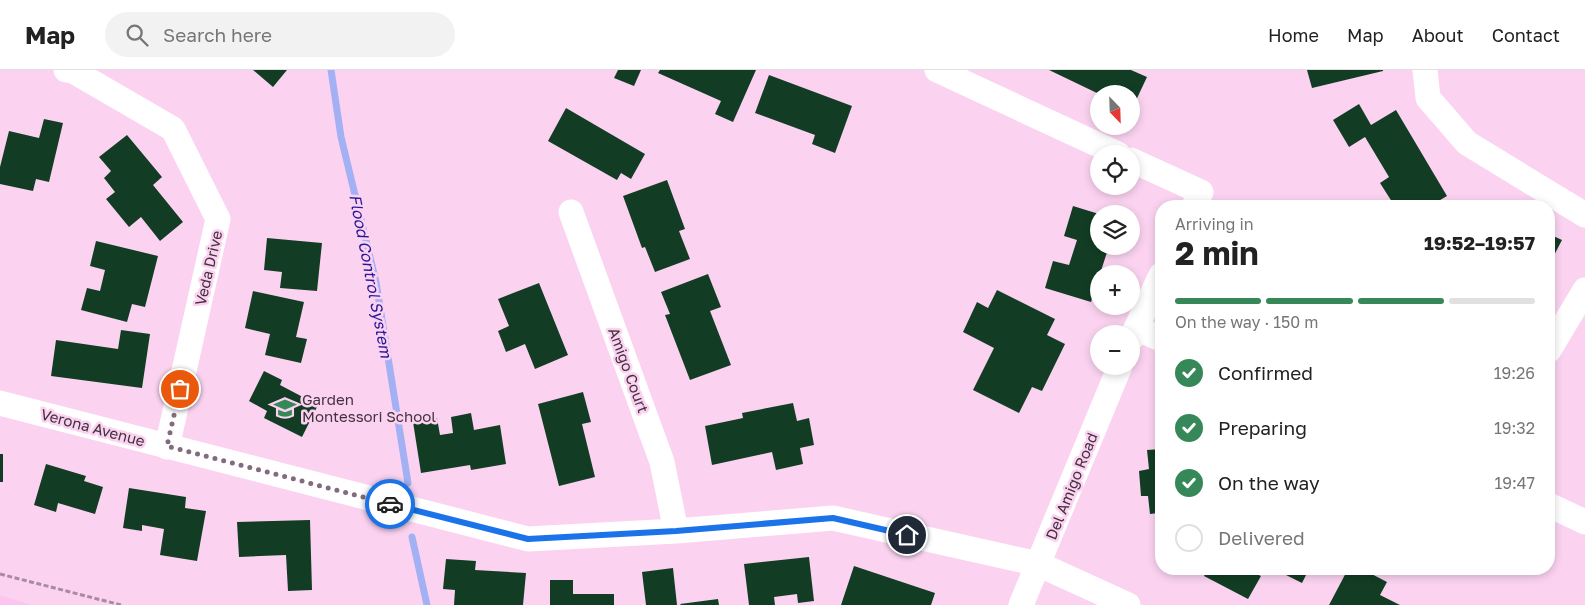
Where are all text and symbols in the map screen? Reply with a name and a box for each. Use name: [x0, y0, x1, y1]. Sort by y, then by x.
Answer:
search box: [105, 12, 455, 57]
text: Map: [25, 20, 75, 49]
icon: search: [123, 21, 151, 49]
text: Search here: [163, 23, 272, 46]
text: Home: [1268, 24, 1319, 46]
text: Map: [1347, 24, 1384, 46]
text: About: [1412, 24, 1464, 46]
text: Contact: [1492, 24, 1560, 46]
north arrow: [1090, 85, 1140, 135]
map controls: [1090, 85, 1140, 375]
button: locate: [1090, 145, 1140, 195]
water label: Flood Control System: [345, 192, 397, 360]
button: layers: [1090, 205, 1140, 255]
text: Arriving in: [1175, 214, 1254, 234]
street label: Veda Drive: [191, 228, 225, 307]
text: 19:52–19:57: [1424, 231, 1535, 254]
text: 2 min: [1175, 234, 1259, 272]
button: +: [1090, 265, 1140, 315]
text: On the way · 150 m: [1175, 312, 1318, 332]
street label: Amigo Court: [605, 325, 653, 415]
button: −: [1090, 325, 1140, 375]
icon: check: [1175, 359, 1203, 387]
text: Confirmed: [1218, 361, 1313, 384]
text: 19:26: [1494, 363, 1535, 383]
pin: [159, 368, 201, 410]
icon: bag: [166, 375, 194, 403]
place label: Garden Montessori School: [302, 390, 436, 425]
school or university icon: Garden Montessori School: [272, 395, 298, 421]
street label: Verona Avenue: [39, 404, 147, 450]
icon: check: [1175, 414, 1203, 442]
text: Preparing: [1218, 416, 1307, 439]
text: 19:32: [1494, 418, 1535, 438]
street label: Del Amigo Road: [1041, 430, 1101, 542]
icon: check: [1175, 469, 1203, 497]
text: On the way: [1218, 471, 1320, 494]
text: 19:47: [1495, 473, 1535, 493]
courier: [365, 479, 415, 529]
icon: car: [376, 490, 404, 518]
pin: [886, 514, 928, 556]
icon: home: [893, 521, 921, 549]
text: Delivered: [1218, 526, 1305, 549]

